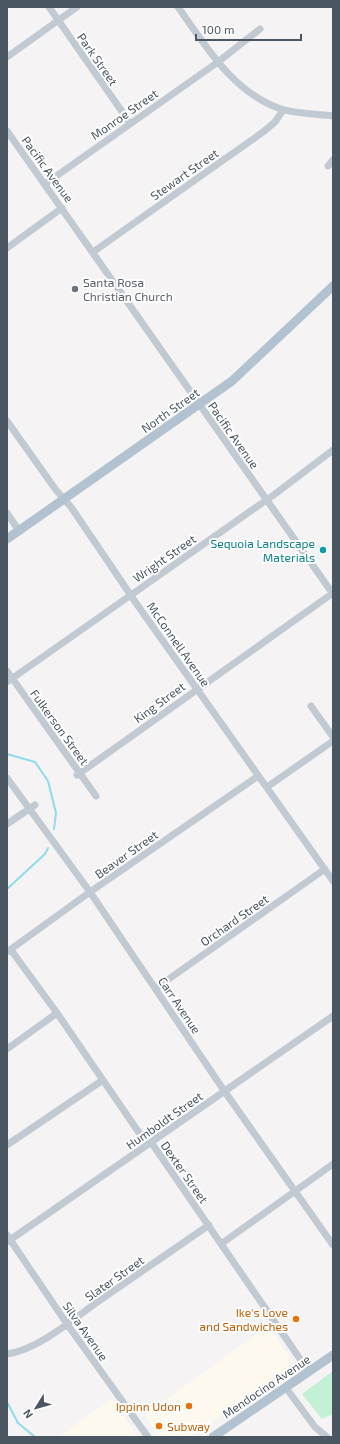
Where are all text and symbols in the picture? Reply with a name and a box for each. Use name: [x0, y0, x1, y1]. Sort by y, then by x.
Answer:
scale bar: [196, 16, 301, 42]
text: 100 m: [202, 22, 234, 36]
street label: Park Street: [75, 30, 121, 88]
street label: Monroe Street: [88, 86, 160, 142]
street label: Pacific Avenue: [19, 133, 77, 205]
street label: Stewart Street: [147, 145, 221, 203]
place label: Santa Rosa Christian Church: [83, 275, 173, 303]
marker: Santa Rosa Christian Church: [70, 284, 80, 294]
street label: North Street: [138, 385, 202, 435]
street label: Pacific Avenue: [206, 399, 262, 471]
street label: Wright Street: [130, 531, 198, 585]
place label: Sequoia Landscape Materials: [211, 536, 315, 564]
marker: Sequoia Landscape Materials: [318, 545, 328, 555]
street label: McConnell Avenue: [145, 599, 213, 689]
street label: King Street: [131, 679, 188, 725]
street label: Fulkerson Street: [28, 687, 92, 768]
street label: Beaver Street: [92, 827, 161, 881]
street label: Orchard Street: [197, 891, 271, 949]
street label: Carr Avenue: [156, 974, 204, 1036]
street label: Humboldt Street: [123, 1088, 205, 1152]
street label: Dexter Street: [159, 1138, 212, 1206]
street label: Slater Street: [82, 1252, 146, 1303]
street label: Silva Avenue: [61, 1299, 111, 1363]
place label: Ike's Love and Sandwiches: [199, 1305, 288, 1333]
marker: Ike's Love and Sandwiches: [291, 1314, 301, 1324]
street label: Mendocino Avenue: [219, 1351, 313, 1421]
north arrow: [16, 1388, 56, 1428]
place label: Ippinn Udon: [116, 1399, 181, 1413]
marker: Ippinn Udon: [184, 1401, 194, 1411]
text: N: [20, 1407, 35, 1421]
place label: Subway: [167, 1419, 211, 1433]
marker: Subway: [154, 1421, 164, 1431]

